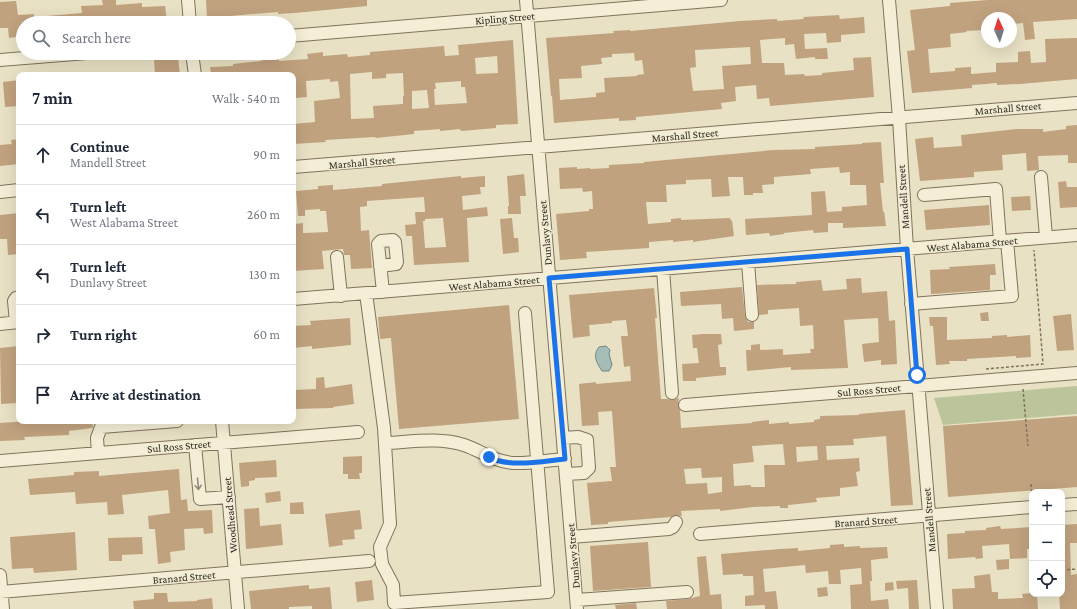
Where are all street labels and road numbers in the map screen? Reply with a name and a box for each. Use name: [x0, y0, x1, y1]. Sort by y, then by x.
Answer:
street label: Kipling Street: [475, 9, 536, 28]
street label: Marshall Street: [974, 99, 1042, 117]
street label: Marshall Street: [651, 126, 719, 144]
street label: Marshall Street: [328, 153, 396, 171]
street label: Mandell Street: [895, 164, 911, 230]
street label: Dunlavy Street: [536, 200, 555, 266]
street label: West Alabama Street: [926, 234, 1018, 254]
street label: West Alabama Street: [448, 273, 540, 293]
street label: Sul Ross Street: [837, 381, 902, 399]
street label: Sul Ross Street: [147, 437, 212, 455]
street label: Woodhead Street: [221, 476, 239, 553]
street label: Mandell Street: [920, 487, 938, 553]
street label: Branard Street: [834, 513, 898, 529]
street label: Dunlavy Street: [564, 523, 583, 589]
street label: Branard Street: [152, 568, 216, 586]

